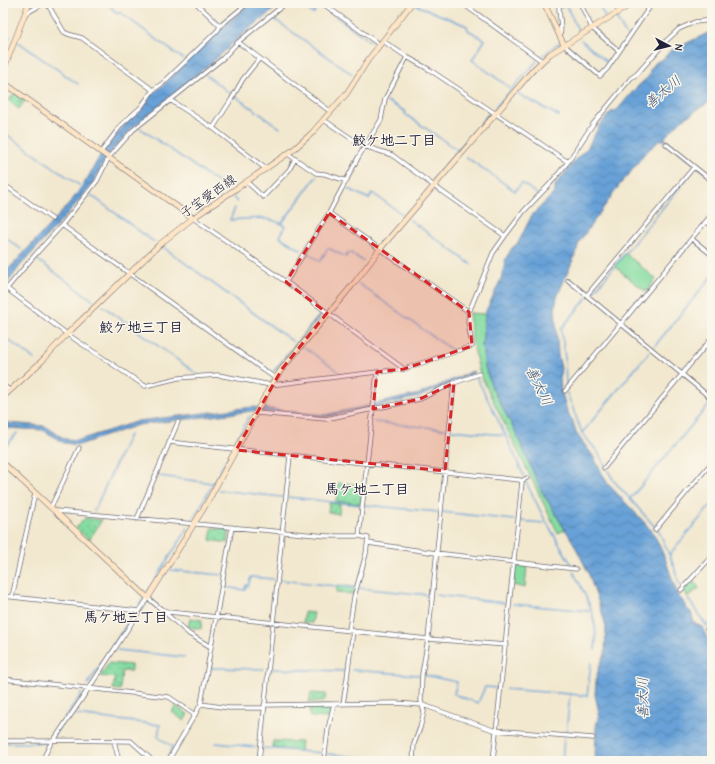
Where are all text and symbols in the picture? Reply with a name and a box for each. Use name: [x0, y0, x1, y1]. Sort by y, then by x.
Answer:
north arrow: [649, 26, 689, 66]
text: N: [672, 43, 685, 52]
water label: 善太川: [641, 72, 685, 112]
district label: 鮫ケ地二丁目: [352, 132, 436, 149]
street label: 子宝愛西線: [177, 171, 240, 221]
district label: 鮫ケ地三丁目: [99, 319, 183, 336]
water label: 善太川: [522, 363, 556, 409]
district label: 馬ケ地二丁目: [325, 481, 409, 498]
district label: 馬ケ地三丁目: [84, 609, 168, 626]
water label: 善太川: [634, 677, 652, 719]

